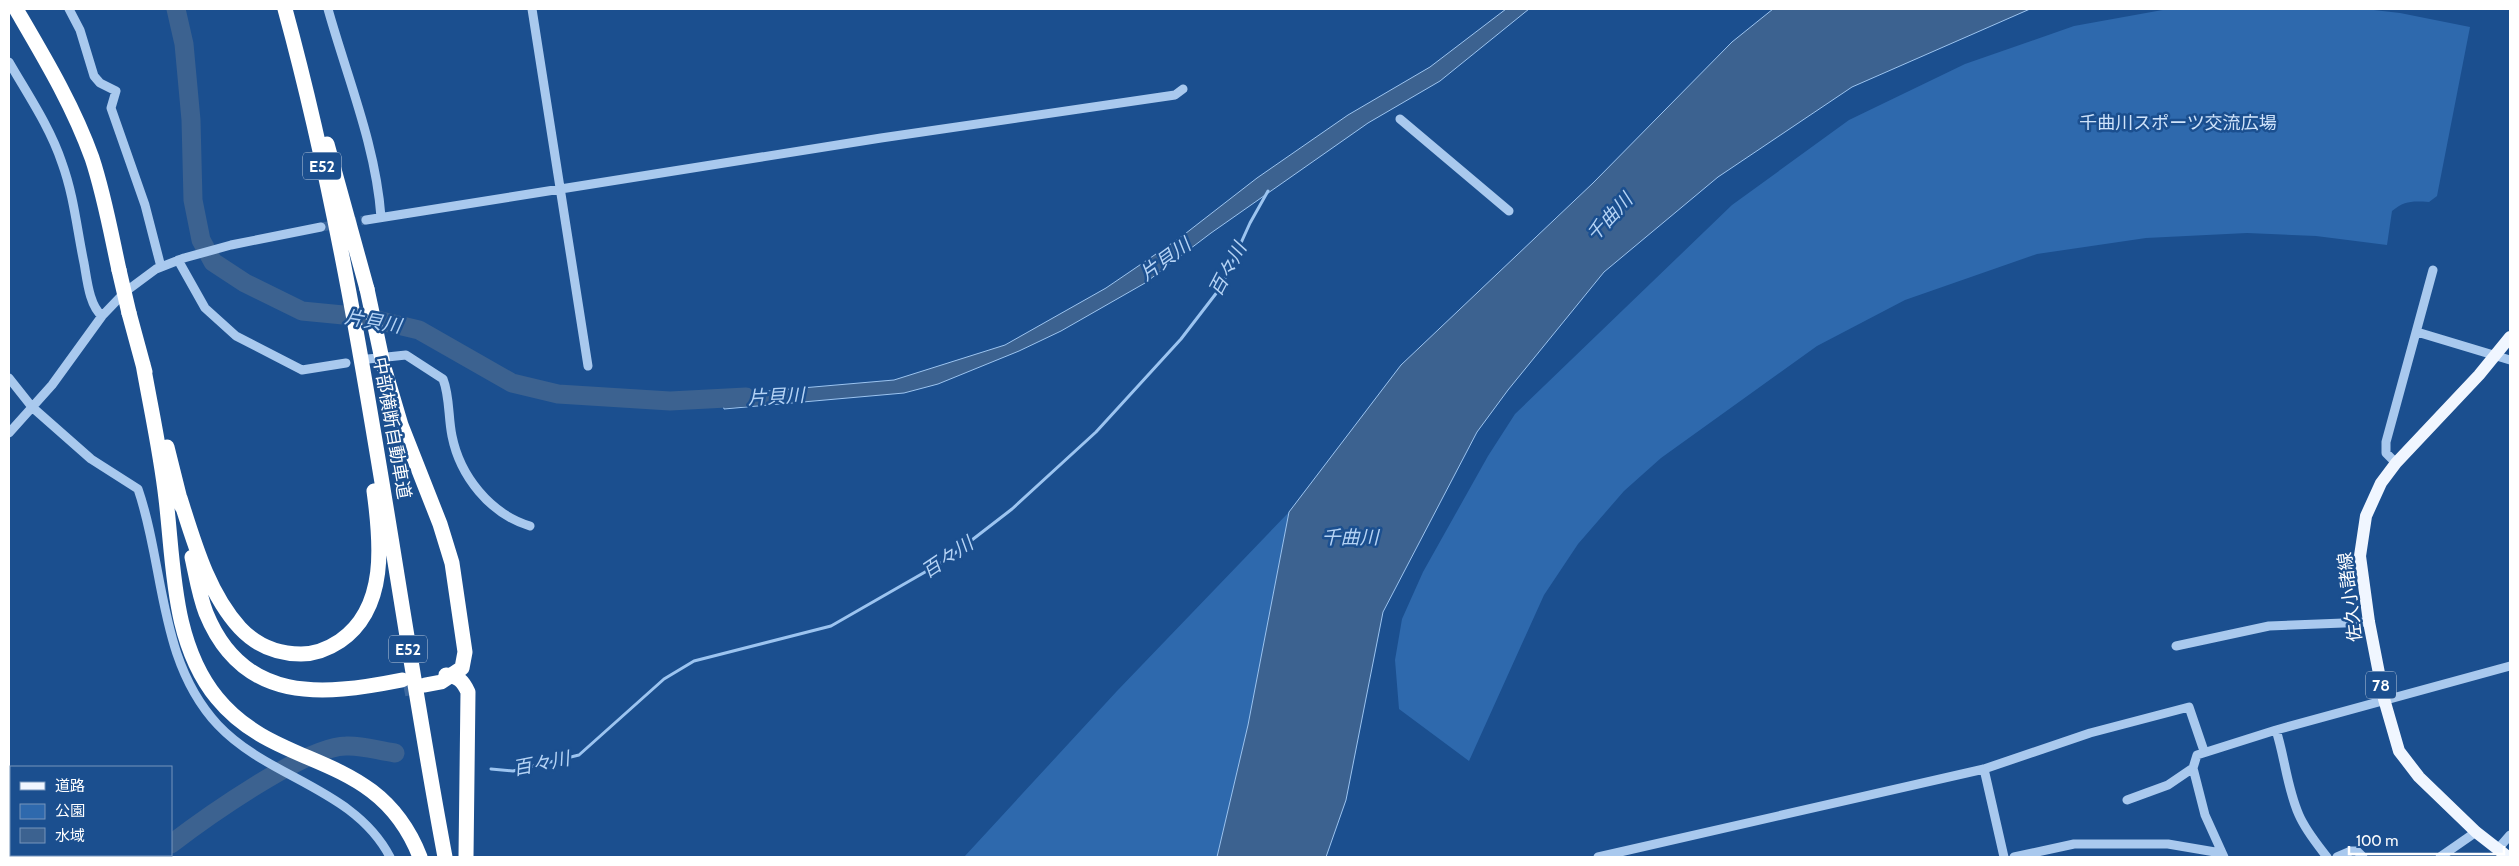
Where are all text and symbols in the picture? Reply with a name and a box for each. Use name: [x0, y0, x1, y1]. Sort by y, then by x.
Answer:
park label: 千曲川スポーツ交流広場: [2079, 112, 2277, 134]
road number: E52: [303, 153, 341, 180]
water label: 千曲川: [1582, 187, 1639, 246]
water label: 片貝川: [1135, 232, 1197, 285]
water label: 百々川: [1204, 237, 1252, 300]
water label: 片貝川: [343, 305, 405, 338]
street label: 中部横断自動車道: [369, 355, 415, 501]
water label: 片貝川: [747, 383, 807, 409]
water label: 千曲川: [1321, 526, 1380, 549]
water label: 百々川: [917, 531, 979, 583]
street label: 佐久小諸線: [2334, 551, 2366, 643]
road number: E52: [389, 636, 427, 662]
road number: 78: [2366, 672, 2396, 698]
water label: 百々川: [511, 746, 573, 780]
legend: [10, 766, 172, 856]
text: 道路: [55, 777, 85, 795]
text: 公園: [55, 802, 85, 820]
scale bar: [2349, 824, 2504, 856]
text: 水域: [55, 827, 85, 845]
text: 100 m: [2356, 832, 2398, 850]

